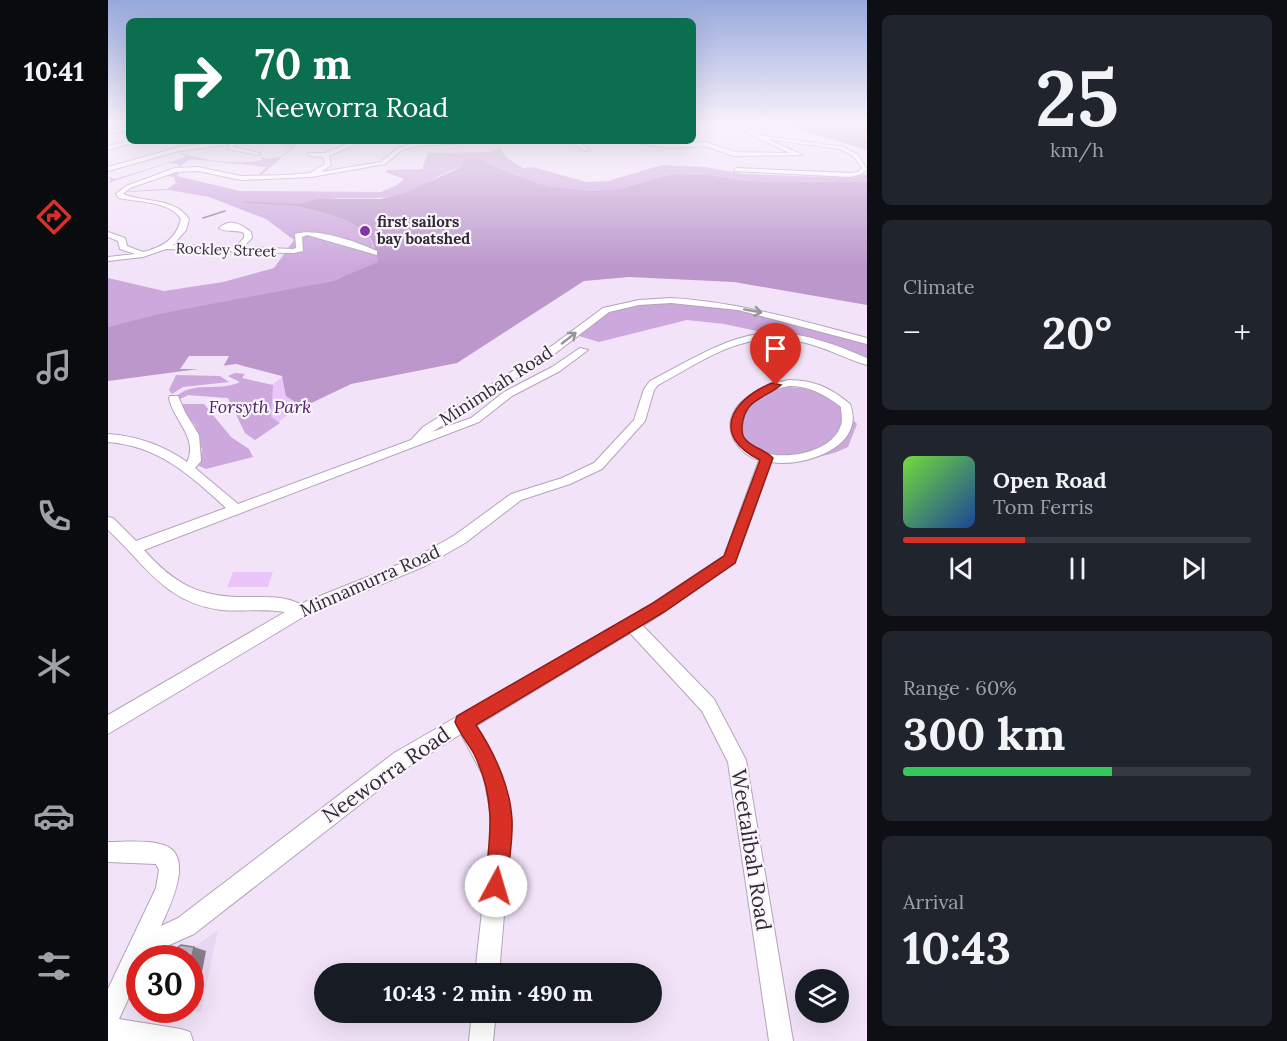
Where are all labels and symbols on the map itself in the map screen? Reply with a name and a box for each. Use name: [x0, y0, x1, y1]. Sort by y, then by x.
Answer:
place label: first sailors bay boatshed: [376, 212, 470, 248]
marker: first sailors bay boatshed: [358, 224, 372, 238]
street label: Rockley Street: [175, 238, 277, 261]
one-way arrow: [743, 306, 762, 317]
pin: [750, 323, 801, 385]
one-way arrow: [561, 331, 577, 344]
street label: Minimbah Road: [435, 340, 557, 431]
park label: Forsyth Park: [209, 395, 311, 418]
street label: Minnamurra Road: [296, 539, 444, 622]
street label: Neeworra Road: [316, 720, 455, 829]
street label: Weetalibah Road: [725, 767, 778, 933]
position arrow: [464, 854, 528, 918]
speed limit sign: 30: [126, 945, 204, 1023]

